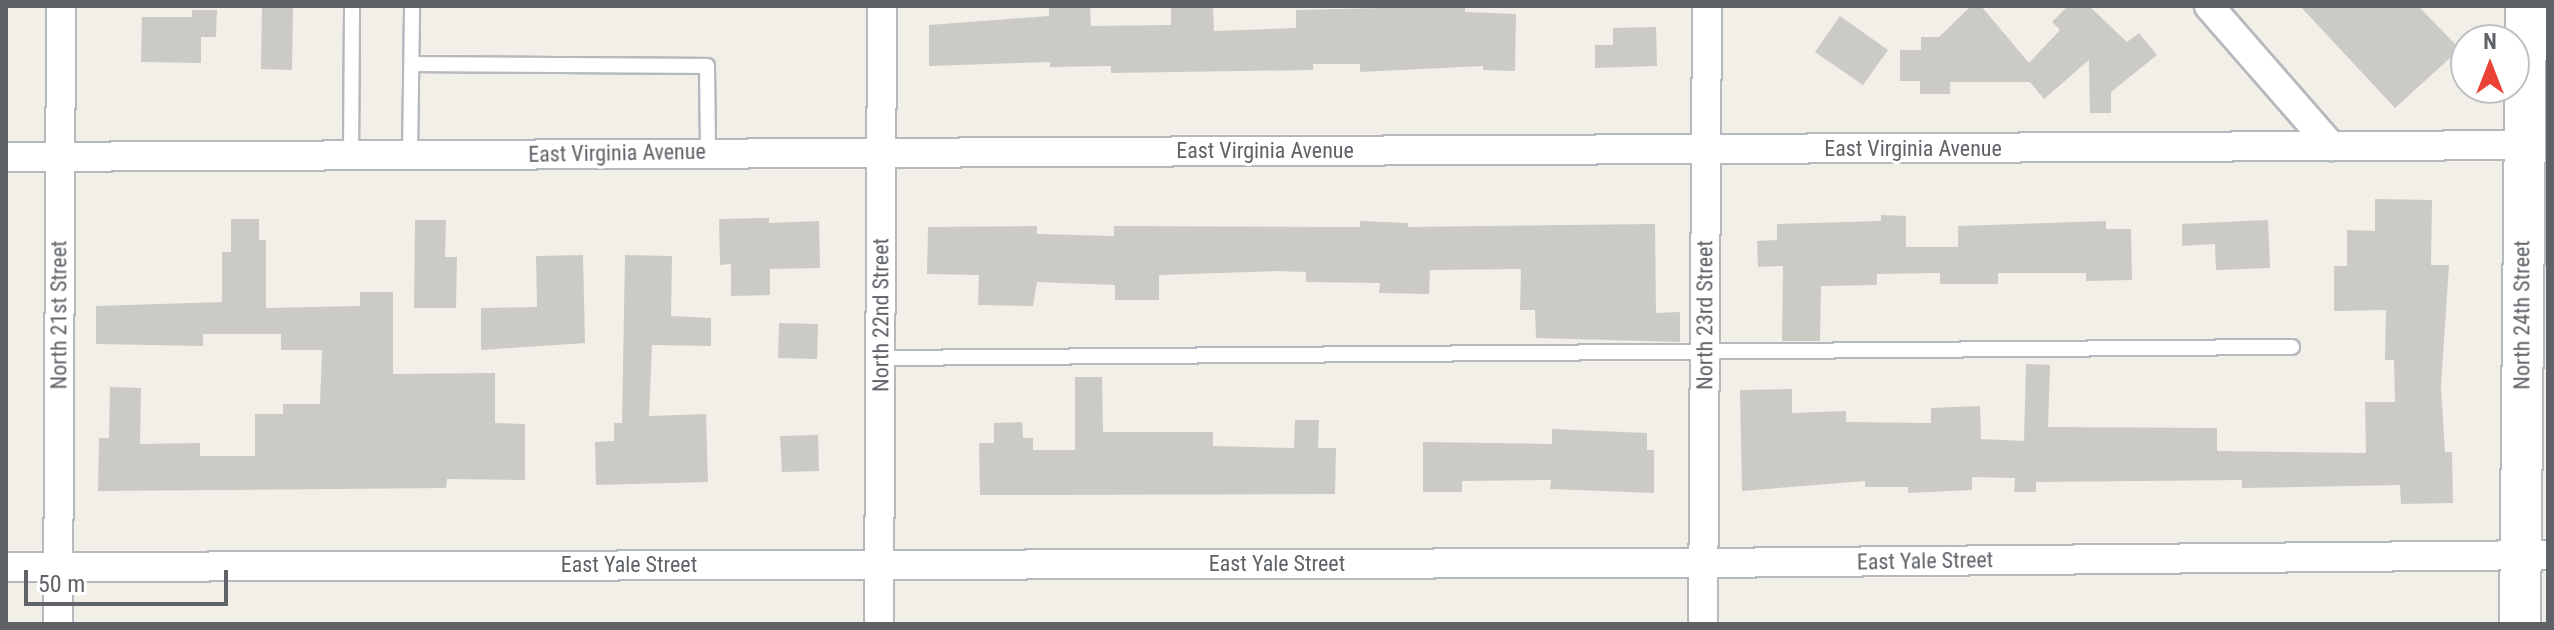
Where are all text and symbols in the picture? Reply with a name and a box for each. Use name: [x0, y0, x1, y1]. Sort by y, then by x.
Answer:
north arrow: [2450, 24, 2530, 104]
text: N: [2483, 29, 2497, 54]
street label: East Virginia Avenue: [1824, 136, 2002, 162]
street label: East Virginia Avenue: [528, 138, 706, 168]
street label: East Virginia Avenue: [1176, 138, 1354, 164]
street label: North 22nd Street: [868, 238, 894, 392]
street label: North 23rd Street: [1692, 240, 1718, 390]
street label: North 24th Street: [2509, 240, 2535, 390]
street label: North 21st Street: [46, 241, 72, 389]
street label: East Yale Street: [1857, 547, 1993, 575]
street label: East Yale Street: [1209, 551, 1345, 577]
street label: East Yale Street: [561, 552, 697, 578]
scale bar: [28, 554, 232, 604]
text: 50 m: [38, 570, 85, 598]

